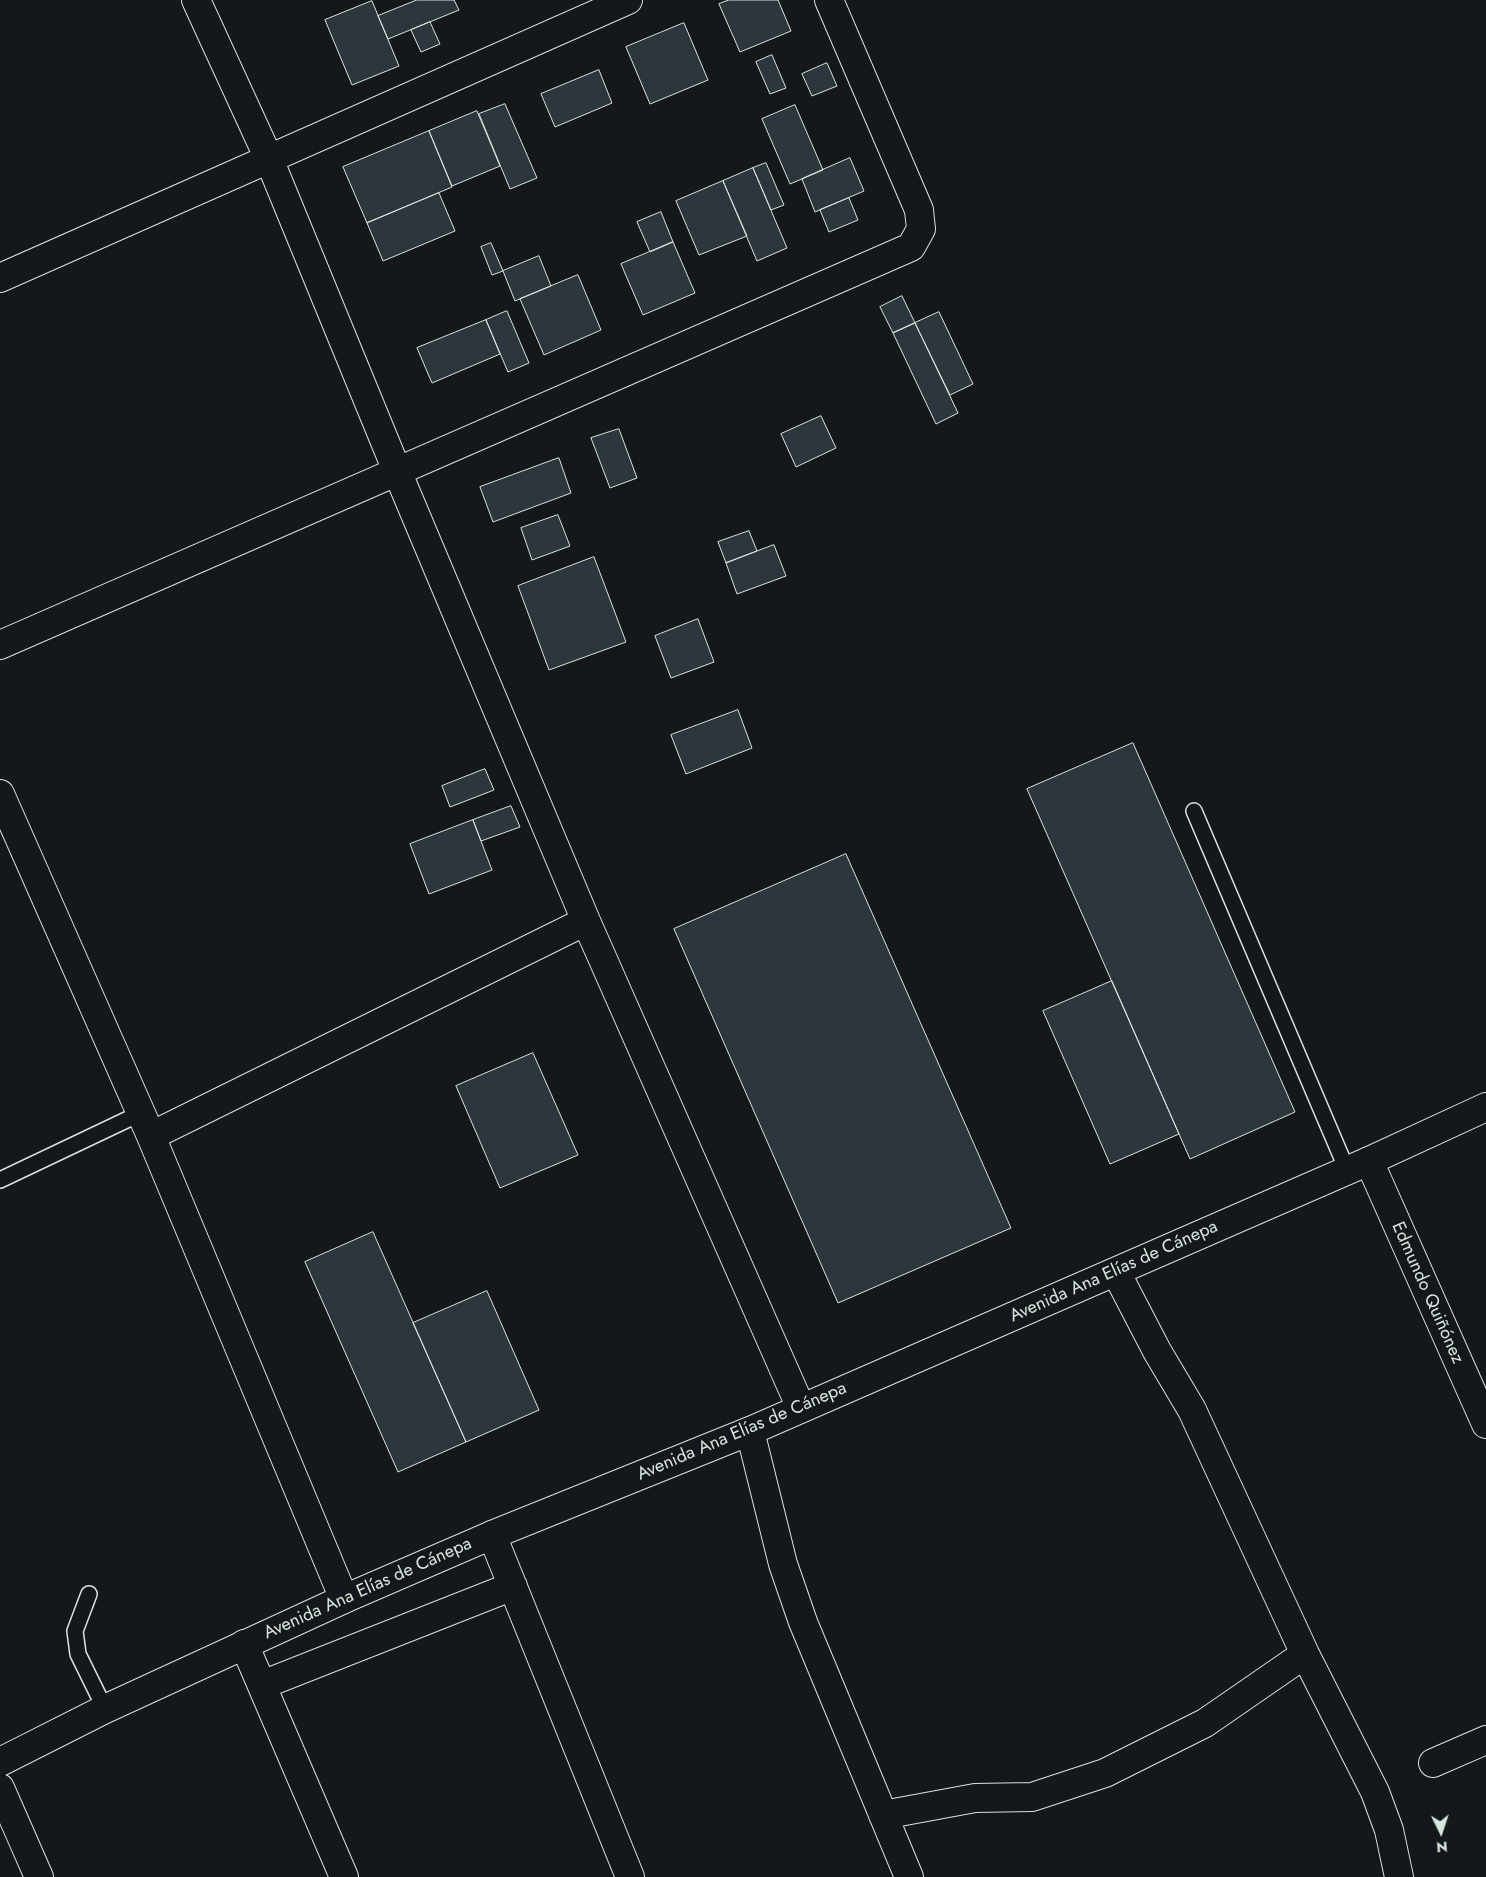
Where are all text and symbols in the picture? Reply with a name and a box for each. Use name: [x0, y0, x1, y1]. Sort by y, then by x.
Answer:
street label: Avenida Ana Elías de Cánepa: [1007, 1216, 1221, 1328]
street label: Edmundo Quiñónez: [1386, 1219, 1468, 1367]
street label: Avenida Ana Elías de Cánepa: [634, 1378, 850, 1486]
street label: Avenida Ana Elías de Cánepa: [261, 1533, 475, 1645]
north arrow: [1416, 1807, 1466, 1857]
text: N: [1436, 1837, 1448, 1857]

